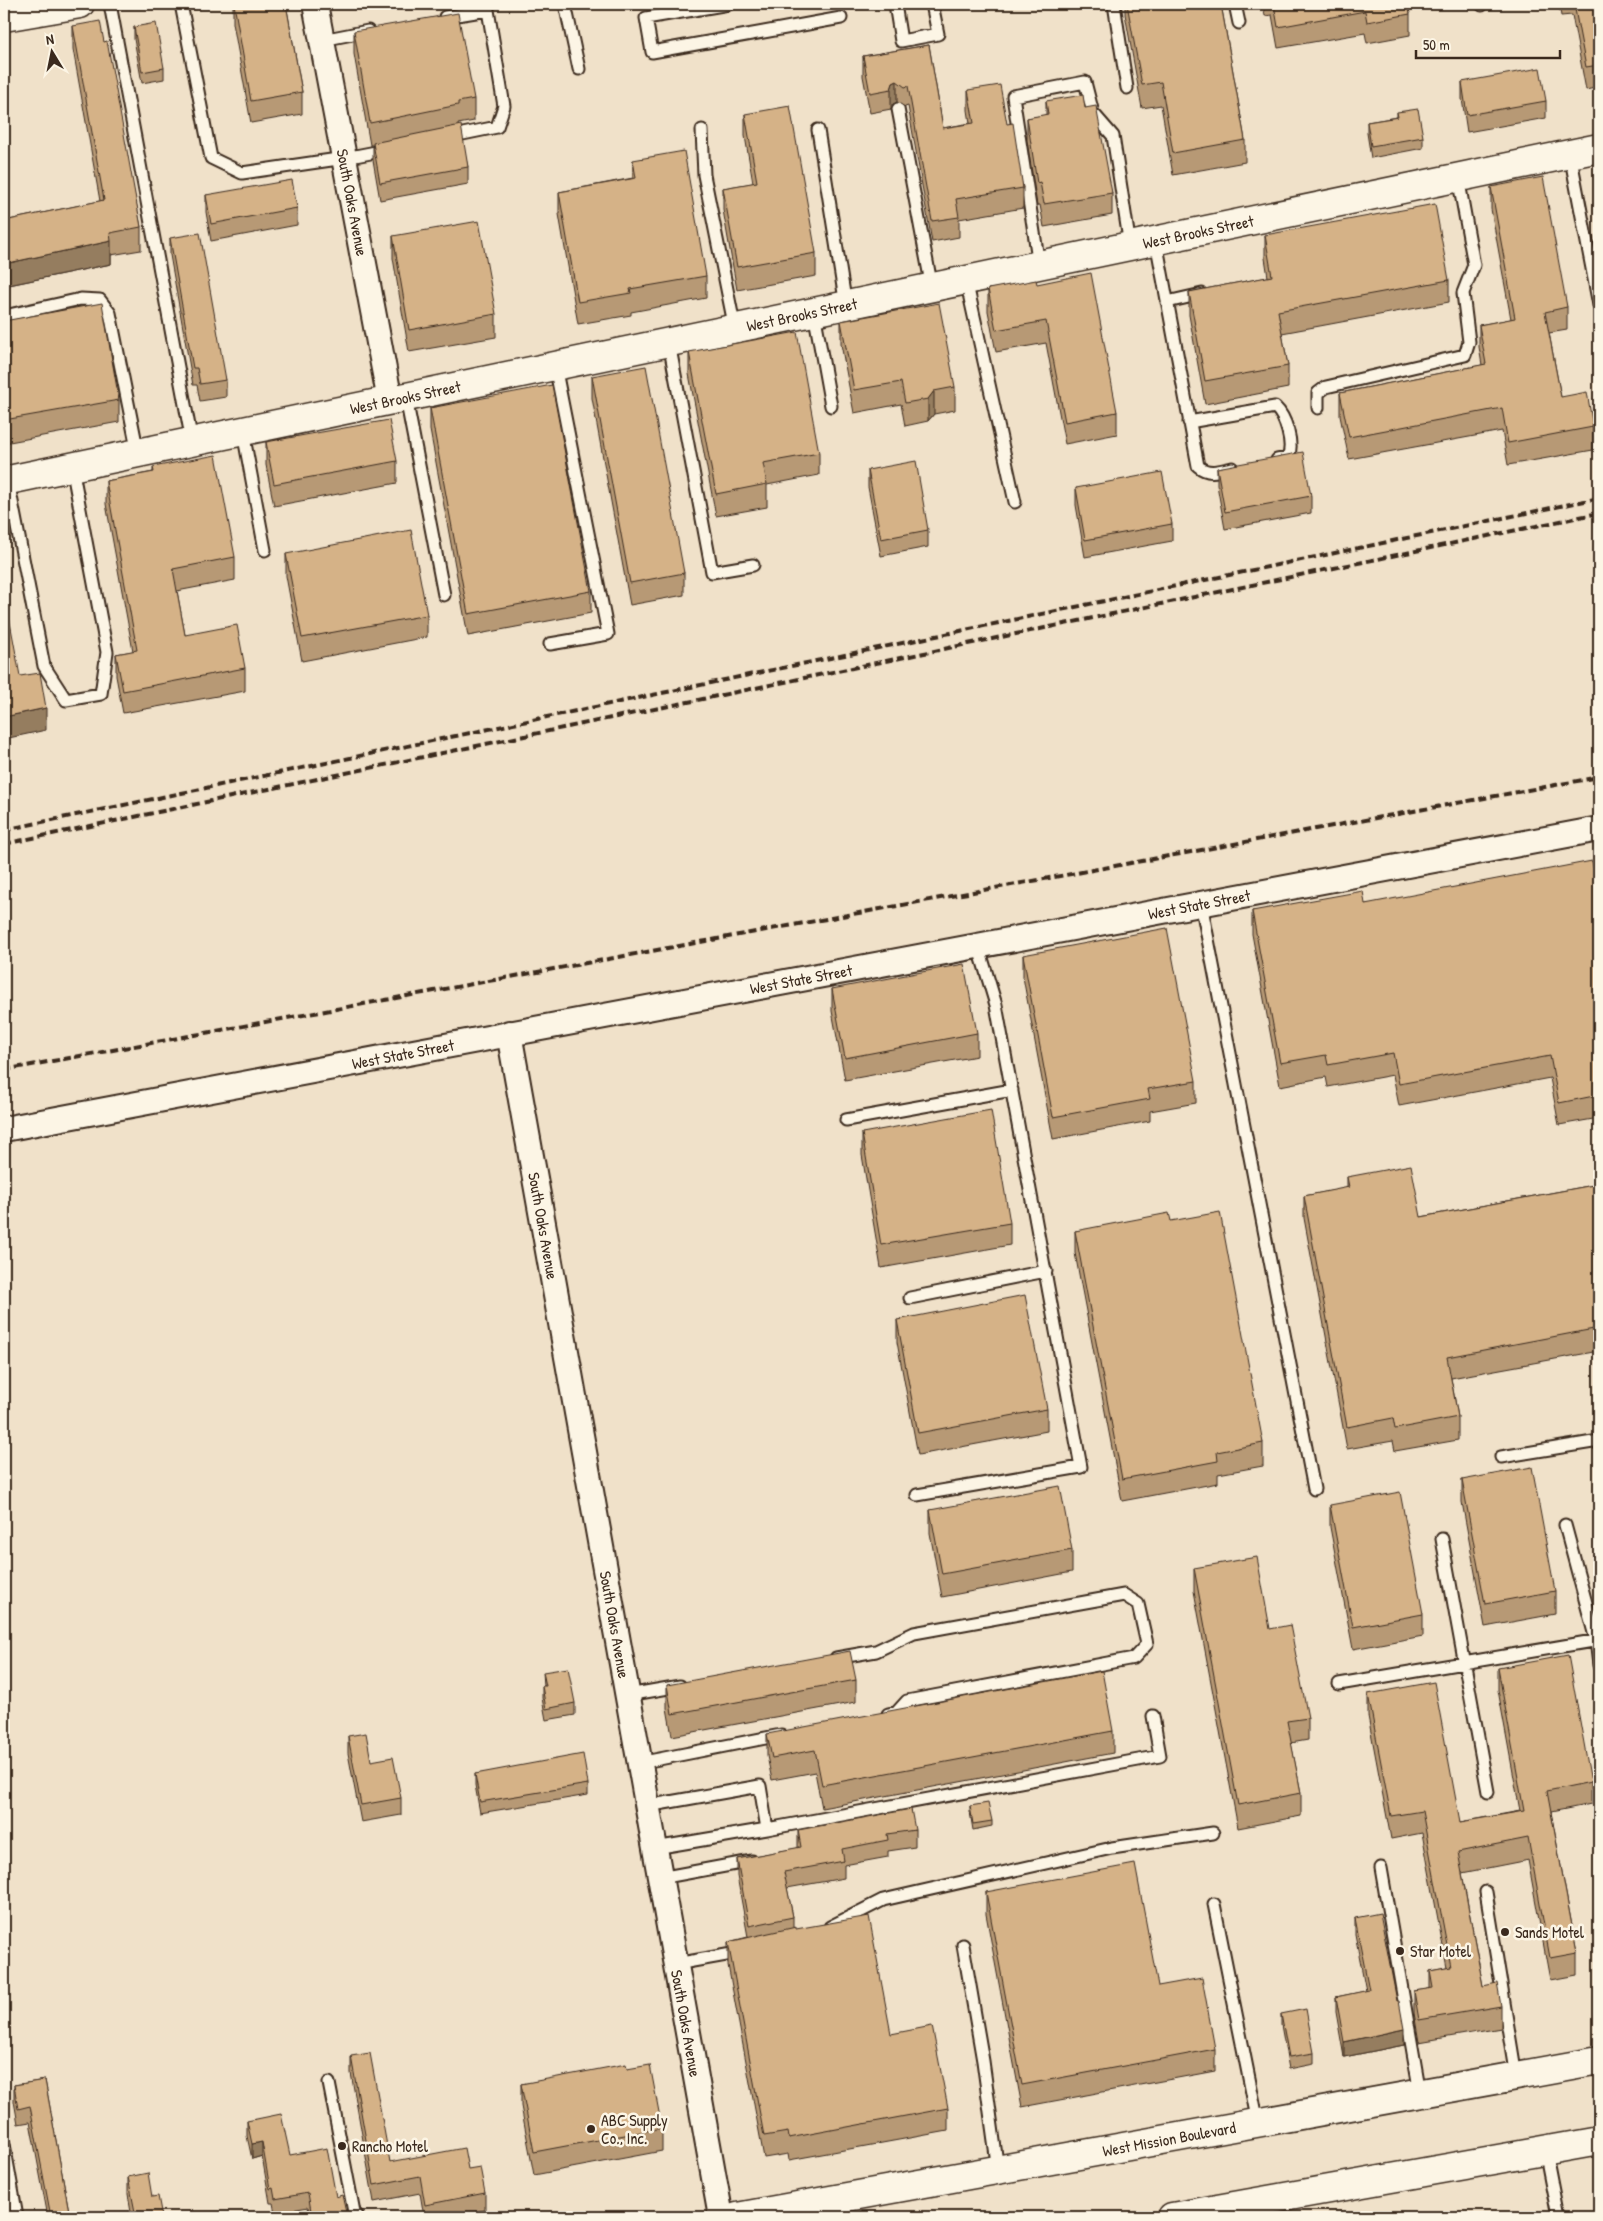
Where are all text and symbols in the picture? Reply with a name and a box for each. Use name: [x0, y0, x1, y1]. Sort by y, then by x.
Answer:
north arrow: [28, 28, 78, 78]
scale bar: [1416, 28, 1559, 60]
text: N: [44, 29, 56, 49]
text: 50 m: [1423, 34, 1450, 55]
street label: South Oaks Avenue: [332, 147, 373, 258]
street label: West Brooks Street: [1141, 209, 1256, 254]
street label: West Brooks Street: [744, 292, 860, 337]
street label: West Brooks Street: [348, 375, 463, 419]
street label: West State Street: [1146, 884, 1252, 925]
street label: West State Street: [748, 959, 854, 999]
street label: West State Street: [350, 1033, 456, 1074]
street label: South Oaks Avenue: [523, 1171, 564, 1282]
street label: South Oaks Avenue: [595, 1569, 635, 1681]
place label: Sands Motel: [1515, 1921, 1585, 1943]
marker: Sands Motel: [1499, 1926, 1511, 1938]
place label: Star Motel: [1410, 1940, 1472, 1962]
marker: Star Motel: [1394, 1945, 1406, 1957]
street label: South Oaks Avenue: [666, 1968, 707, 2079]
place label: ABC Supply Co., Inc.: [601, 2109, 668, 2149]
street label: West Mission Boulevard: [1101, 2116, 1237, 2162]
marker: ABC Supply Co., Inc.: [585, 2123, 597, 2135]
place label: Rancho Motel: [352, 2135, 429, 2157]
marker: Rancho Motel: [336, 2140, 348, 2152]

